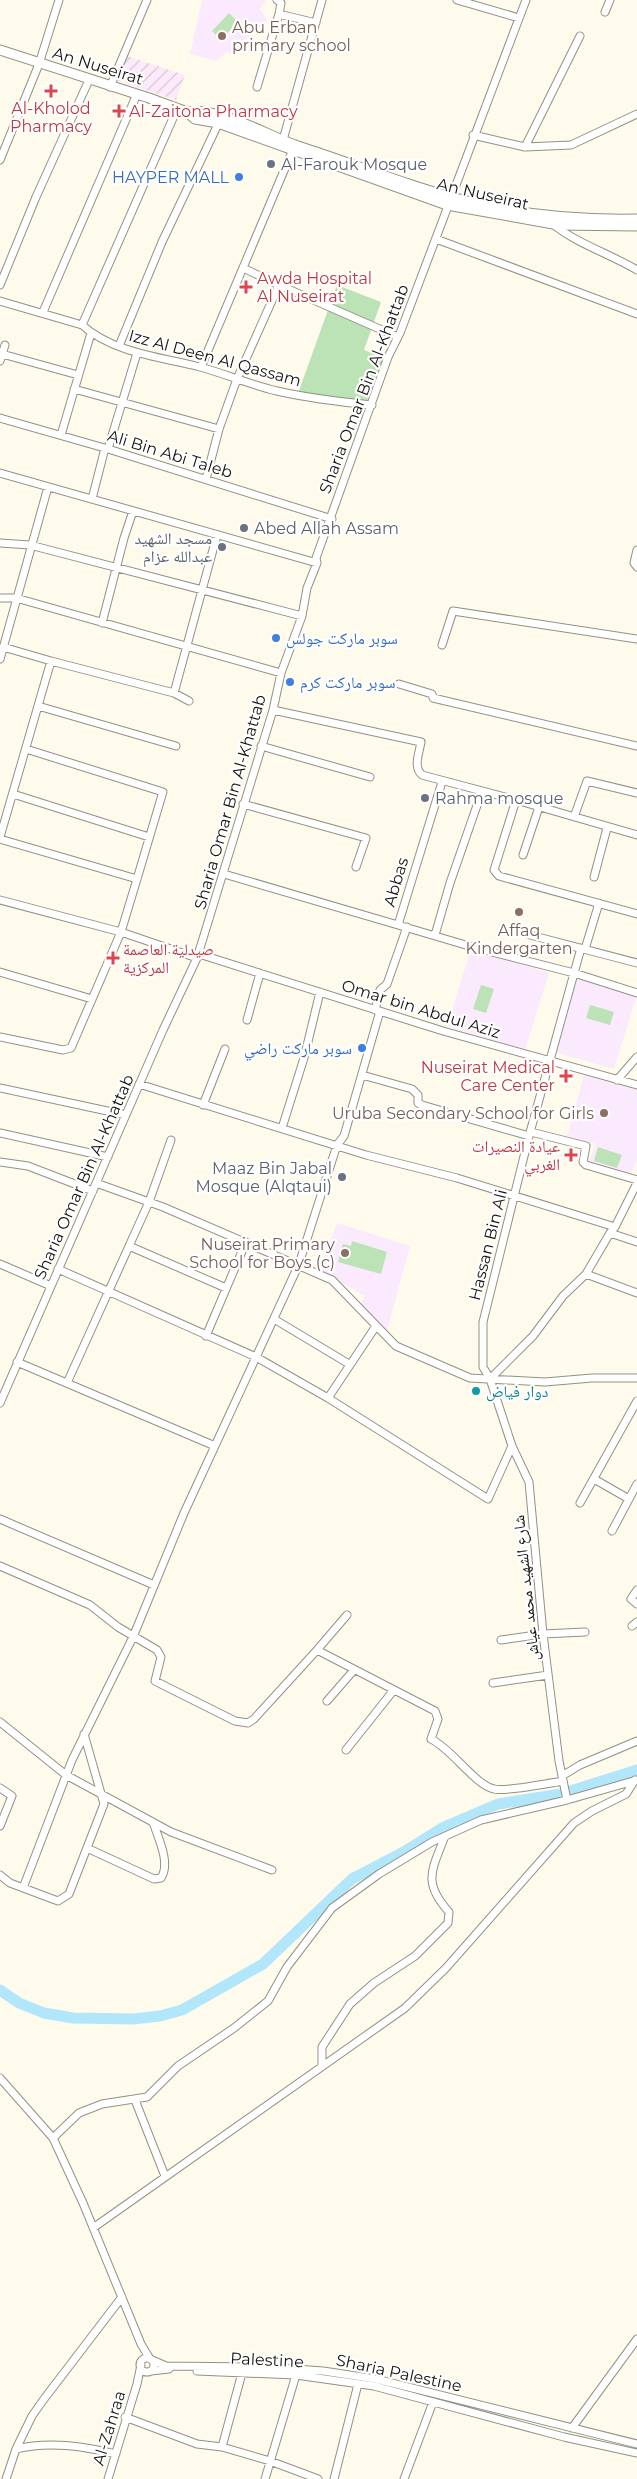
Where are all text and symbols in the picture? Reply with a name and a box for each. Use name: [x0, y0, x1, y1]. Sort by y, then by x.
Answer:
place label: Abu Erban primary school: [232, 18, 351, 55]
marker: Abu Erban primary school: [216, 30, 228, 42]
street label: An Nuseirat: [50, 43, 146, 89]
marker: Al-Kholod Pharmacy: [45, 85, 57, 97]
place label: Al-Kholod Pharmacy: [10, 99, 92, 136]
place label: Al-Zaitona Pharmacy: [129, 102, 298, 121]
marker: Al-Zaitona Pharmacy: [113, 105, 125, 117]
place label: Al-Farouk Mosque: [281, 155, 427, 174]
marker: Al-Farouk Mosque: [265, 158, 277, 170]
place label: HAYPER MALL: [112, 168, 230, 187]
marker: HAYPER MALL: [233, 171, 245, 183]
street label: An Nuseirat: [435, 174, 531, 214]
place label: Awda Hospital Al Nuseirat: [257, 269, 372, 306]
marker: Awda Hospital Al Nuseirat: [239, 280, 253, 294]
street label: Sharia Omar Bin Al-Khattab: [315, 282, 413, 496]
street label: Izz Al Deen Al Qassam: [127, 326, 303, 390]
street label: Ali Bin Abi Taleb: [105, 426, 235, 482]
place label: Abed Allah Assam: [254, 519, 399, 538]
marker: Abed Allah Assam: [238, 522, 250, 534]
place label: مسجد الشهيد عبدالله عزام: [134, 529, 212, 567]
marker: مسجد الشهيد عبدالله عزام: [216, 541, 228, 553]
place label: سوبر ماركت جولس: [286, 629, 398, 649]
marker: سوبر ماركت جولس: [270, 632, 282, 644]
place label: سوبر ماركت كرم: [300, 673, 395, 693]
marker: سوبر ماركت كرم: [284, 676, 296, 688]
street label: Sharia Omar Bin Al-Khattab: [190, 692, 270, 912]
place label: Rahma mosque: [435, 789, 563, 808]
marker: Rahma mosque: [419, 792, 431, 804]
street label: Abbas: [380, 855, 413, 909]
marker: Affaq Kindergarten: [513, 906, 525, 918]
place label: Affaq Kindergarten: [466, 921, 572, 958]
place label: صيدلية العاصمة المركزية: [123, 940, 214, 977]
marker: صيدلية العاصمة المركزية: [107, 952, 119, 964]
street label: Omar bin Abdul Aziz: [339, 976, 503, 1042]
place label: سوبر ماركت راضي: [244, 1039, 352, 1061]
marker: سوبر ماركت راضي: [356, 1042, 368, 1054]
place label: Nuseirat Medical Care Center: [421, 1058, 555, 1095]
marker: Nuseirat Medical Care Center: [559, 1069, 573, 1083]
street label: Sharia Omar Bin Al-Khattab: [30, 1071, 138, 1282]
place label: Uruba Secondary School for Girls: [332, 1104, 594, 1123]
marker: Uruba Secondary School for Girls: [598, 1107, 610, 1119]
place label: عيادة النصيرات الغربي: [472, 1137, 560, 1177]
marker: عيادة النصيرات الغربي: [564, 1148, 578, 1162]
place label: Maaz Bin Jabal Mosque (Alqtaui): [196, 1159, 332, 1196]
marker: Maaz Bin Jabal Mosque (Alqtaui): [336, 1171, 348, 1183]
street label: Hassan Bin Ali: [465, 1187, 511, 1303]
place label: Nuseirat Primary School for Boys (c): [189, 1235, 335, 1272]
marker: Nuseirat Primary School for Boys (c): [339, 1247, 351, 1259]
place label: دوار فياض: [486, 1382, 548, 1402]
marker: دوار فياض: [470, 1385, 482, 1397]
street label: شارع الشهيد محمد عياش: [509, 1514, 544, 1662]
street label: Palestine: [230, 2349, 304, 2371]
street label: Sharia Palestine: [334, 2350, 464, 2396]
street label: Al-Zahraa: [89, 2388, 129, 2468]

